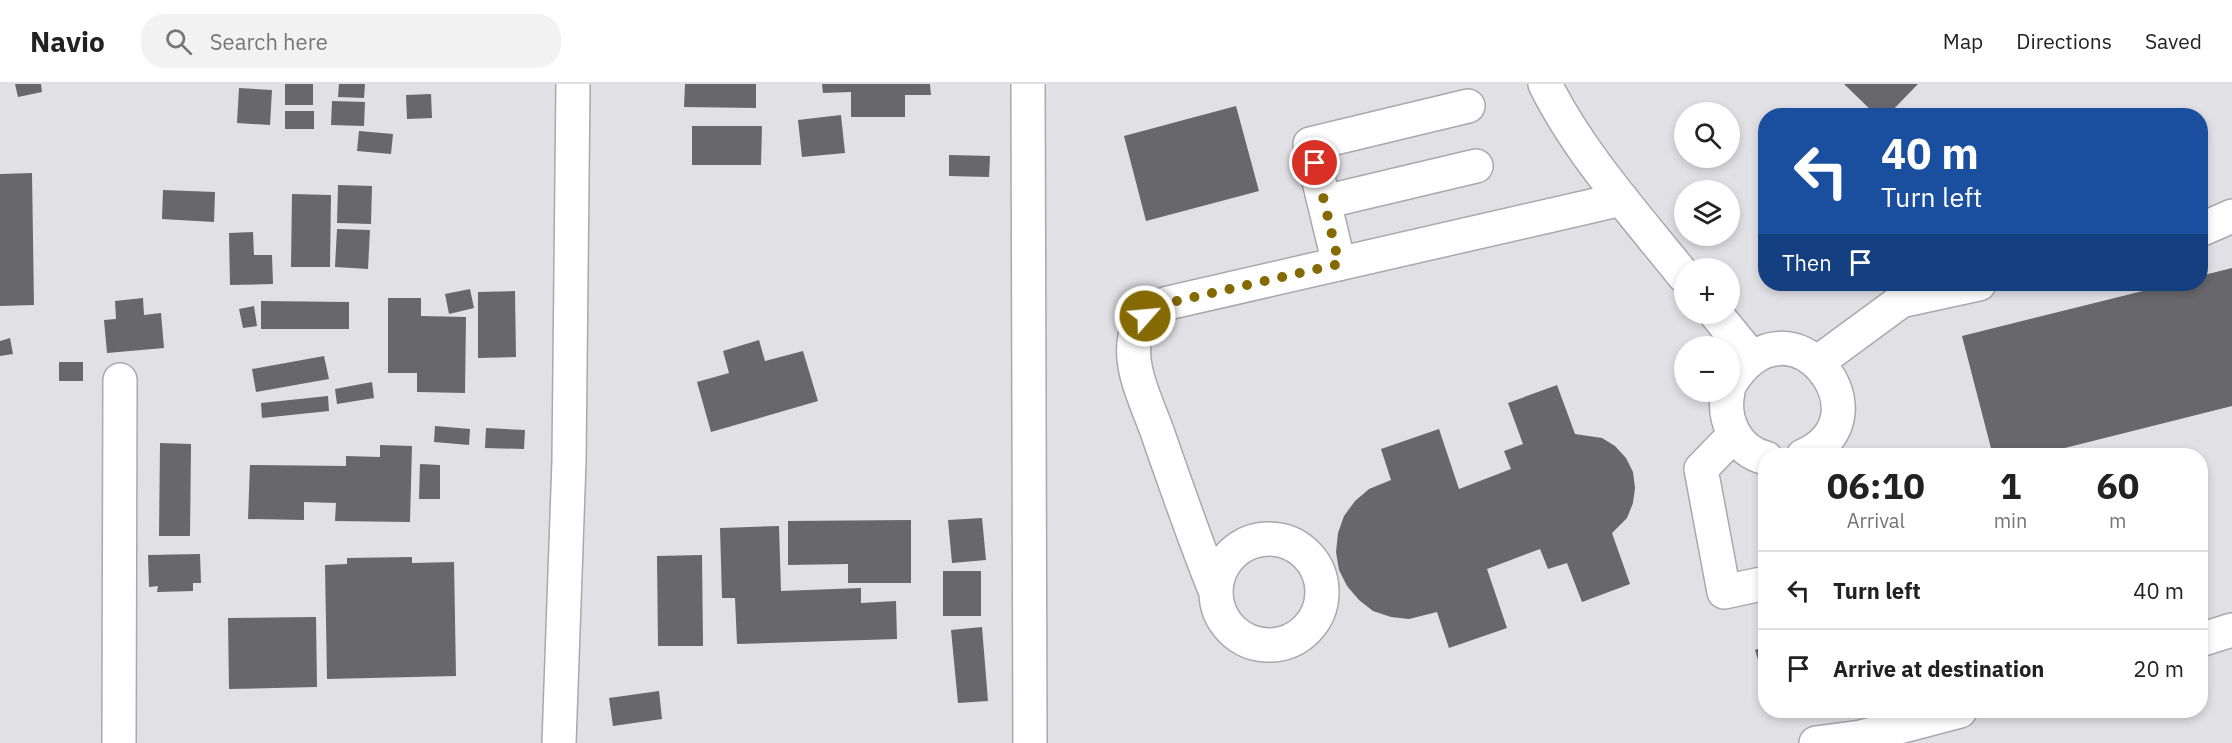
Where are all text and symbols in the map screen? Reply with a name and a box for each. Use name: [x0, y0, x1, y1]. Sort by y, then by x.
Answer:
search box: [141, 14, 561, 68]
text: Navio: [30, 23, 105, 60]
icon: search: [162, 25, 195, 58]
text: Search here: [210, 27, 328, 56]
text: Map: [1943, 27, 1983, 55]
text: Directions: [2016, 27, 2112, 55]
text: Saved: [2145, 27, 2202, 55]
map controls: [1674, 102, 1740, 402]
button: search: [1674, 102, 1740, 168]
text: 40 m: [1881, 126, 1979, 181]
icon: left: [1782, 132, 1860, 210]
pin: [1289, 137, 1340, 188]
icon: arrive: [1298, 146, 1331, 179]
text: Turn left: [1881, 179, 1982, 214]
button: layers: [1674, 180, 1740, 246]
icon: arrive: [1844, 246, 1877, 279]
text: Then: [1782, 248, 1832, 277]
button: +: [1674, 258, 1740, 324]
position arrow: [1113, 284, 1177, 348]
button: −: [1674, 336, 1740, 402]
text: 06:10: [1827, 462, 1925, 509]
text: 1: [2000, 462, 2021, 509]
text: 60: [2096, 462, 2139, 509]
text: Arrival: [1847, 507, 1905, 534]
text: min: [1994, 507, 2027, 534]
text: m: [2109, 507, 2126, 534]
icon: left: [1782, 574, 1815, 607]
text: Turn left: [1833, 576, 1921, 605]
text: 40 m: [2133, 576, 2184, 605]
icon: arrive: [1782, 652, 1815, 685]
text: Arrive at destination: [1833, 654, 2044, 683]
text: 20 m: [2133, 654, 2184, 683]

